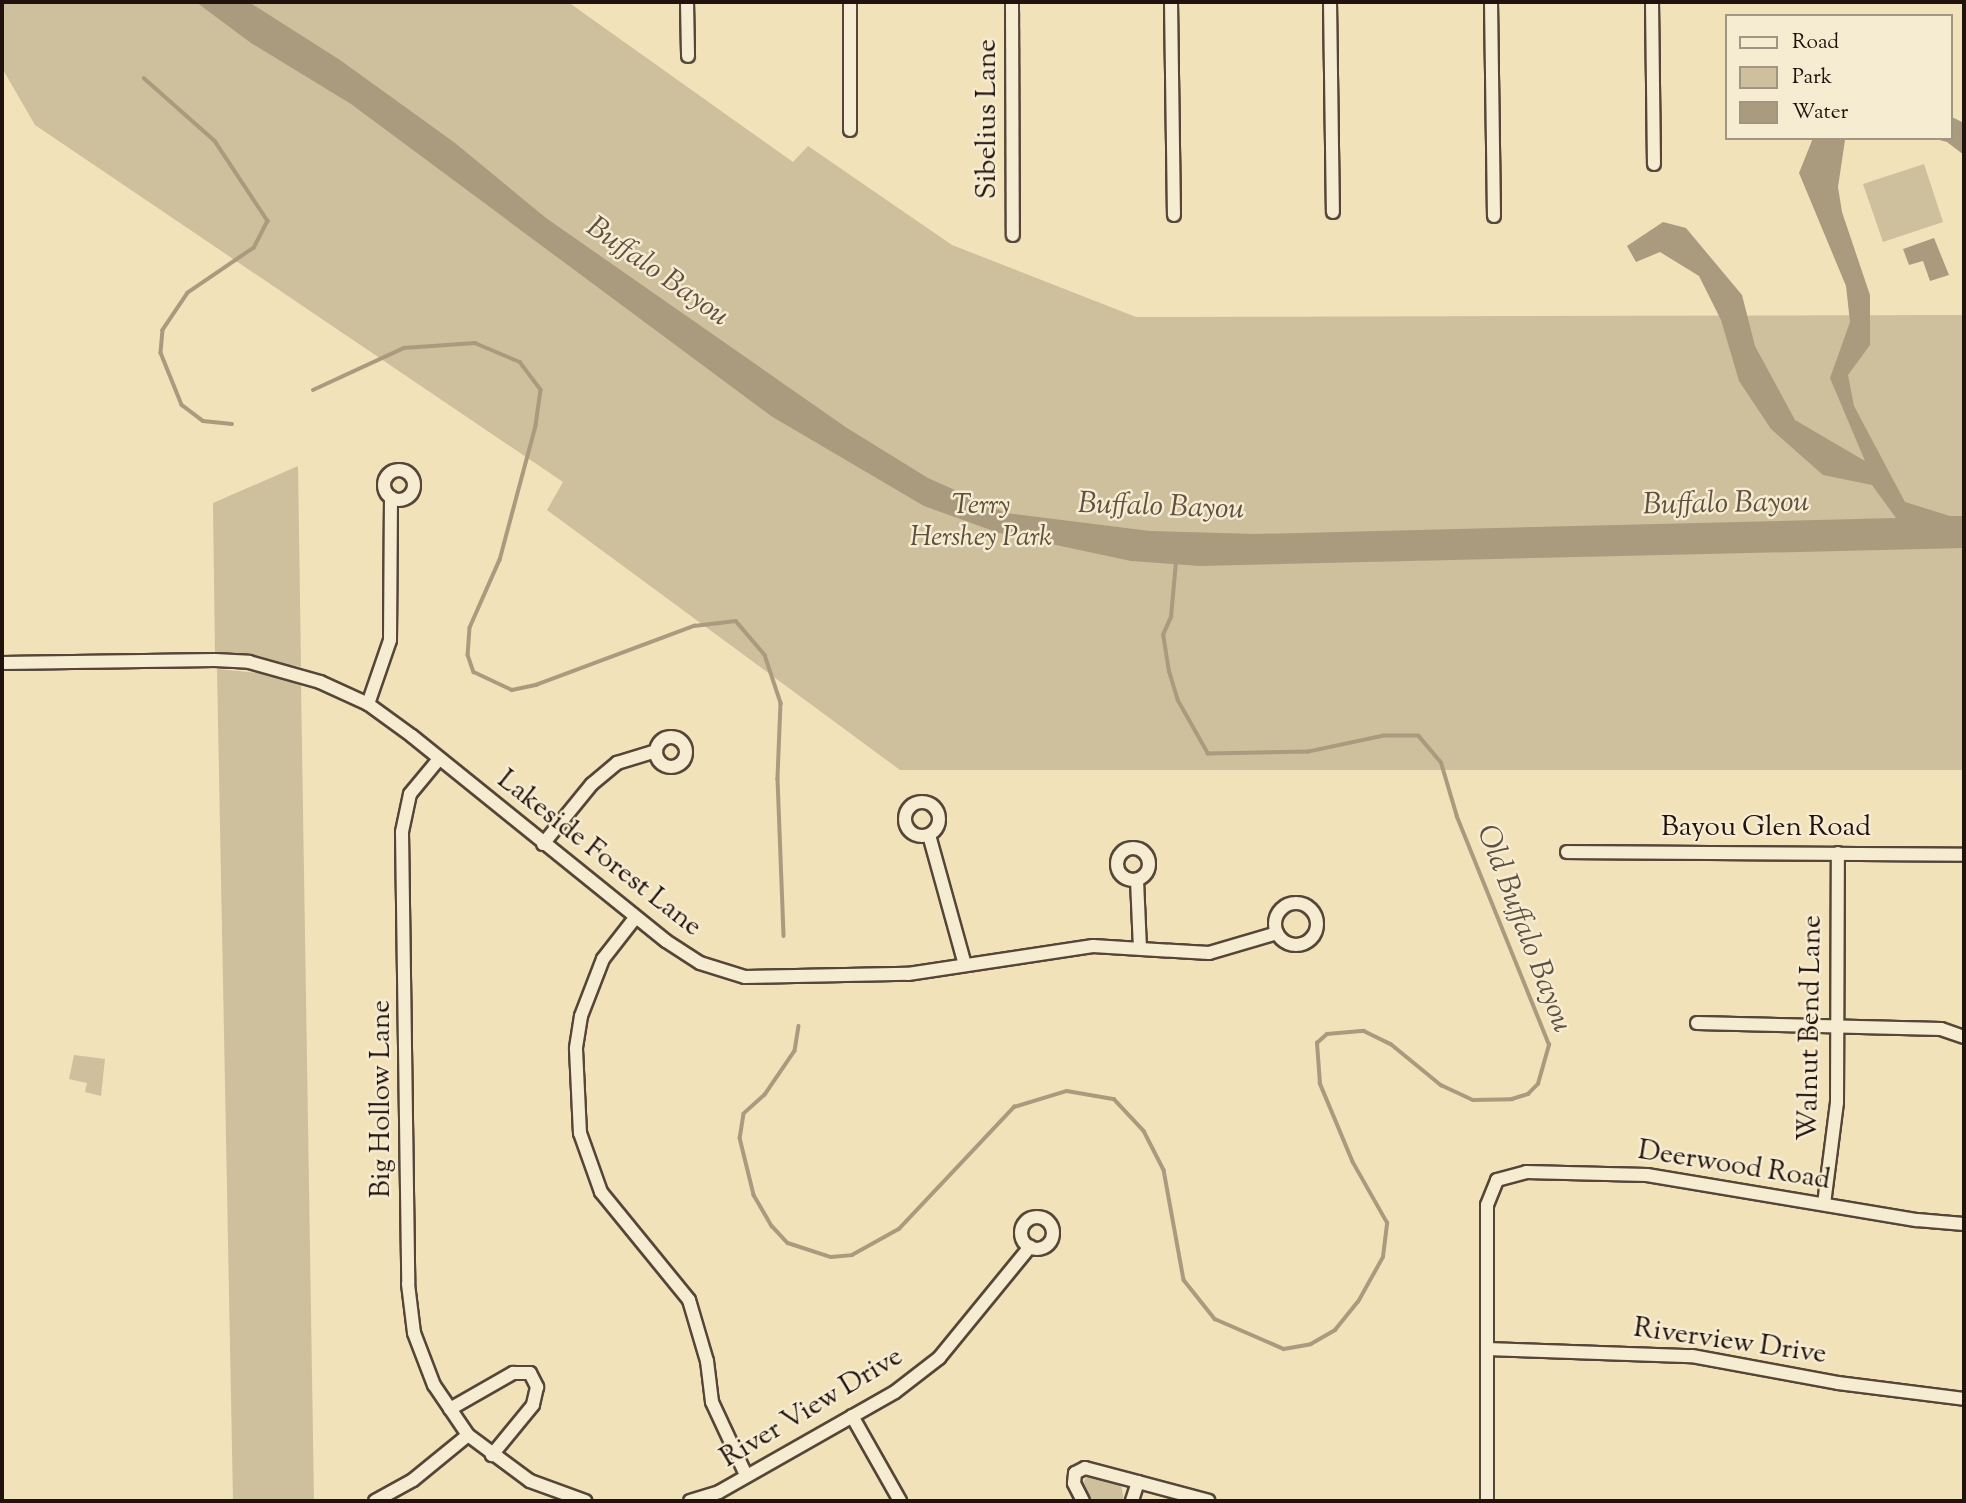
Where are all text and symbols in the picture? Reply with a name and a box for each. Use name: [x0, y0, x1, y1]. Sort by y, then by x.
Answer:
legend: [1724, 14, 1952, 140]
text: Road: [1792, 28, 1839, 58]
street label: Sibelius Lane: [971, 39, 1005, 199]
text: Park: [1792, 63, 1832, 93]
text: Water: [1792, 98, 1848, 128]
water label: Buffalo Bayou: [579, 211, 735, 335]
water label: Buffalo Bayou: [1643, 486, 1809, 524]
water label: Buffalo Bayou: [1077, 487, 1245, 529]
park label: Terry Hershey Park: [910, 489, 1052, 555]
street label: Lakeside Forest Lane: [490, 764, 708, 944]
street label: Bayou Glen Road: [1661, 811, 1871, 845]
water label: Old Buffalo Bayou: [1467, 820, 1579, 1038]
street label: Walnut Bend Lane: [1792, 915, 1830, 1141]
street label: Big Hollow Lane: [365, 1000, 399, 1198]
street label: Deerwood Road: [1635, 1134, 1833, 1198]
street label: Riverview Drive: [1631, 1312, 1829, 1372]
street label: River View Drive: [715, 1340, 909, 1476]

